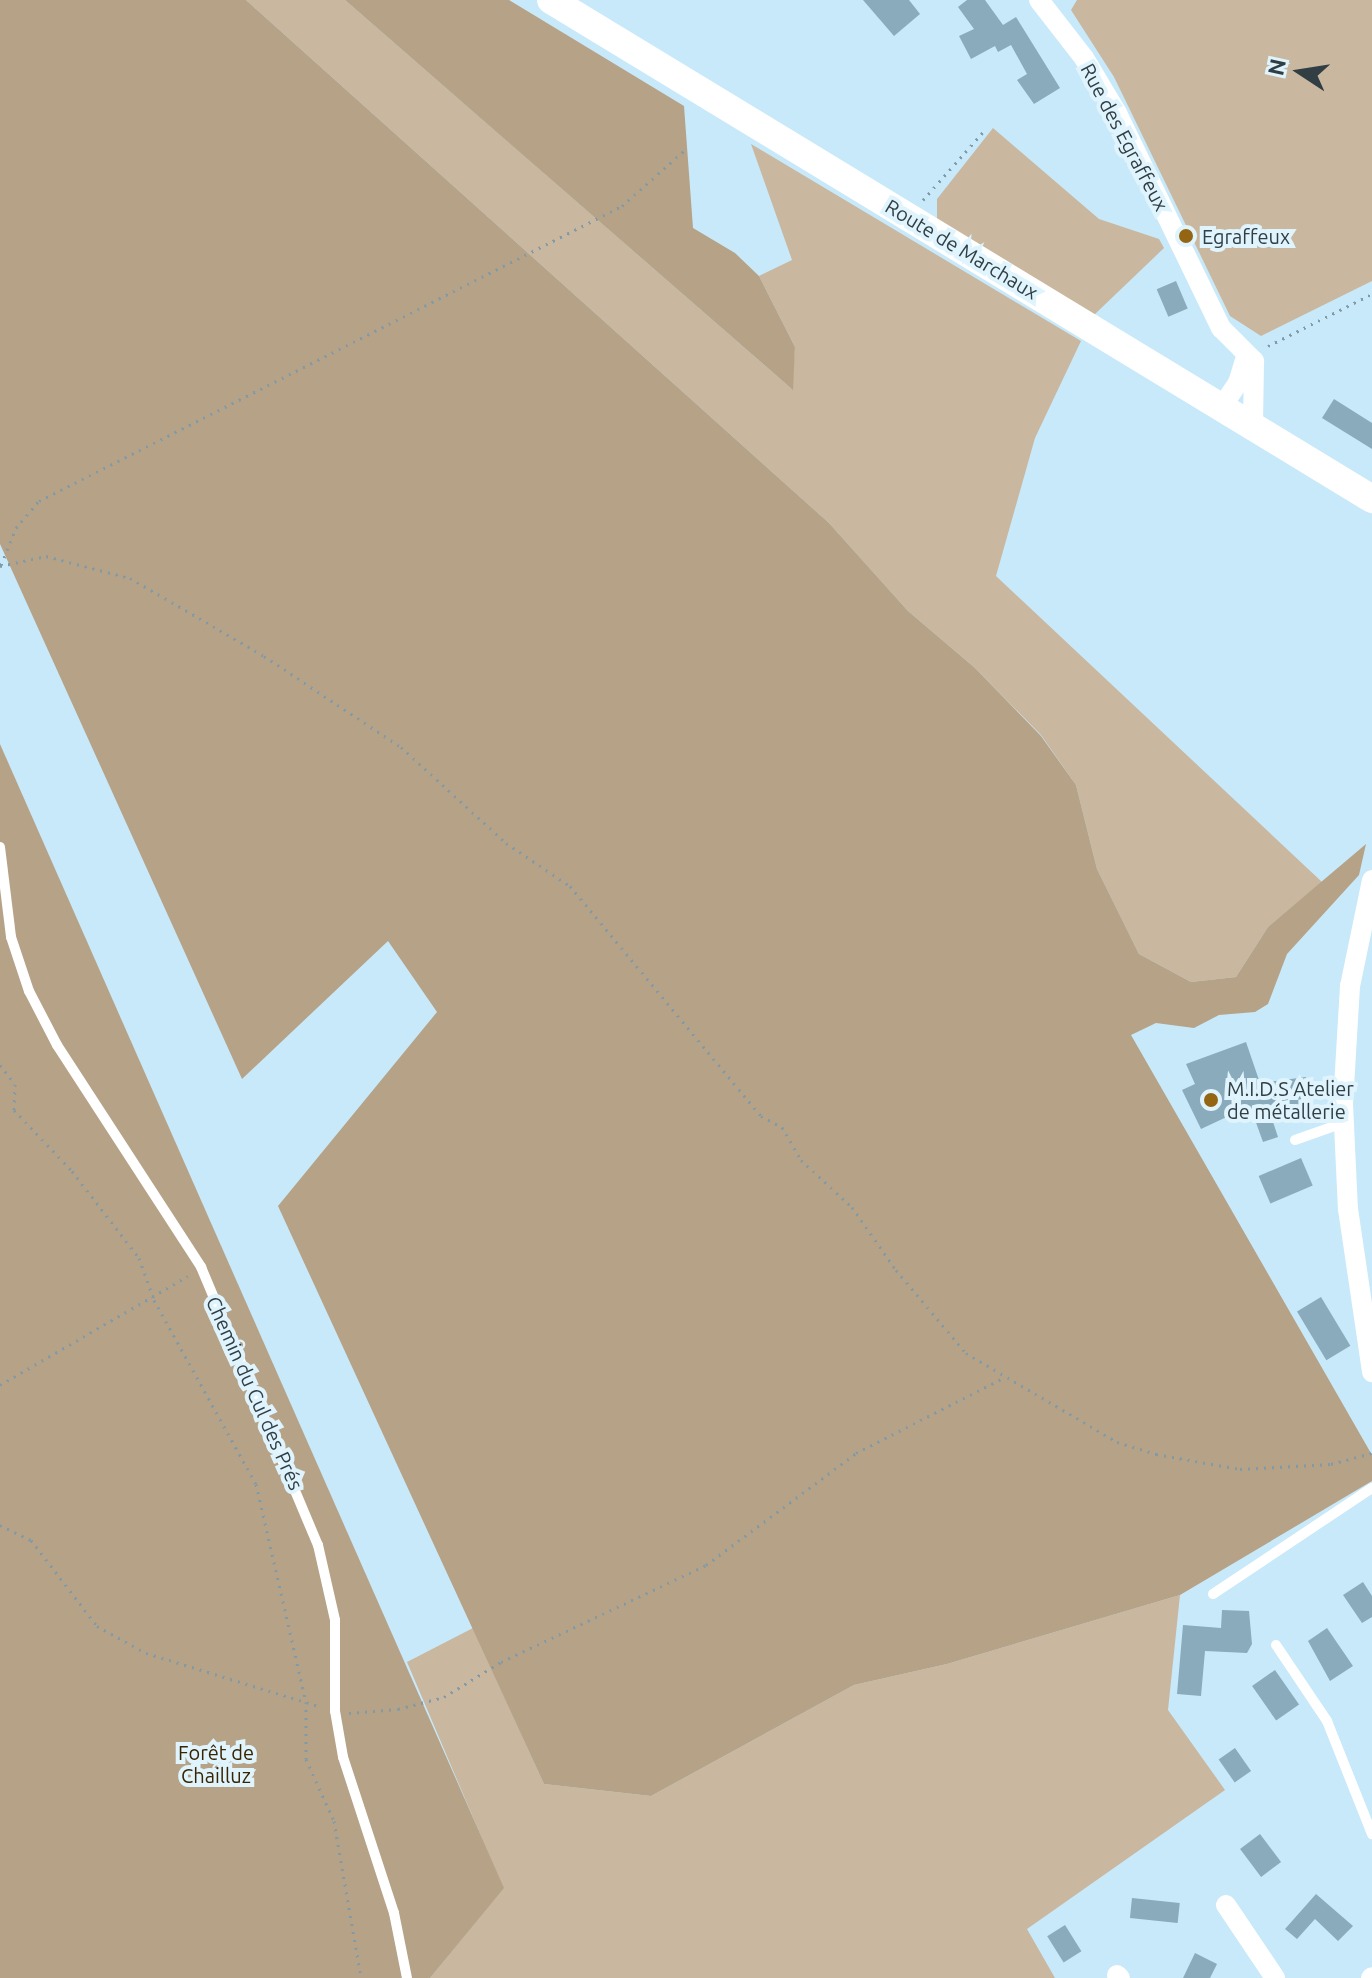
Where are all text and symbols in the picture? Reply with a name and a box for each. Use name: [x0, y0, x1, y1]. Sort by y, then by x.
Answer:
north arrow: [1260, 32, 1340, 112]
text: N: [1262, 56, 1290, 78]
street label: Rue des Egraffeux: [1076, 59, 1174, 215]
street label: Route de Marchaux: [881, 194, 1043, 304]
place label: Egraffeux: [1202, 224, 1290, 248]
marker: Egraffeux: [1177, 227, 1195, 245]
place label: M.I.D.S Atelier de métallerie: [1227, 1076, 1354, 1123]
marker: M.I.D.S Atelier de métallerie: [1202, 1091, 1220, 1109]
street label: Chemin du Cul des Prés: [202, 1293, 308, 1493]
park label: Forêt de Chailluz: [178, 1740, 254, 1787]

